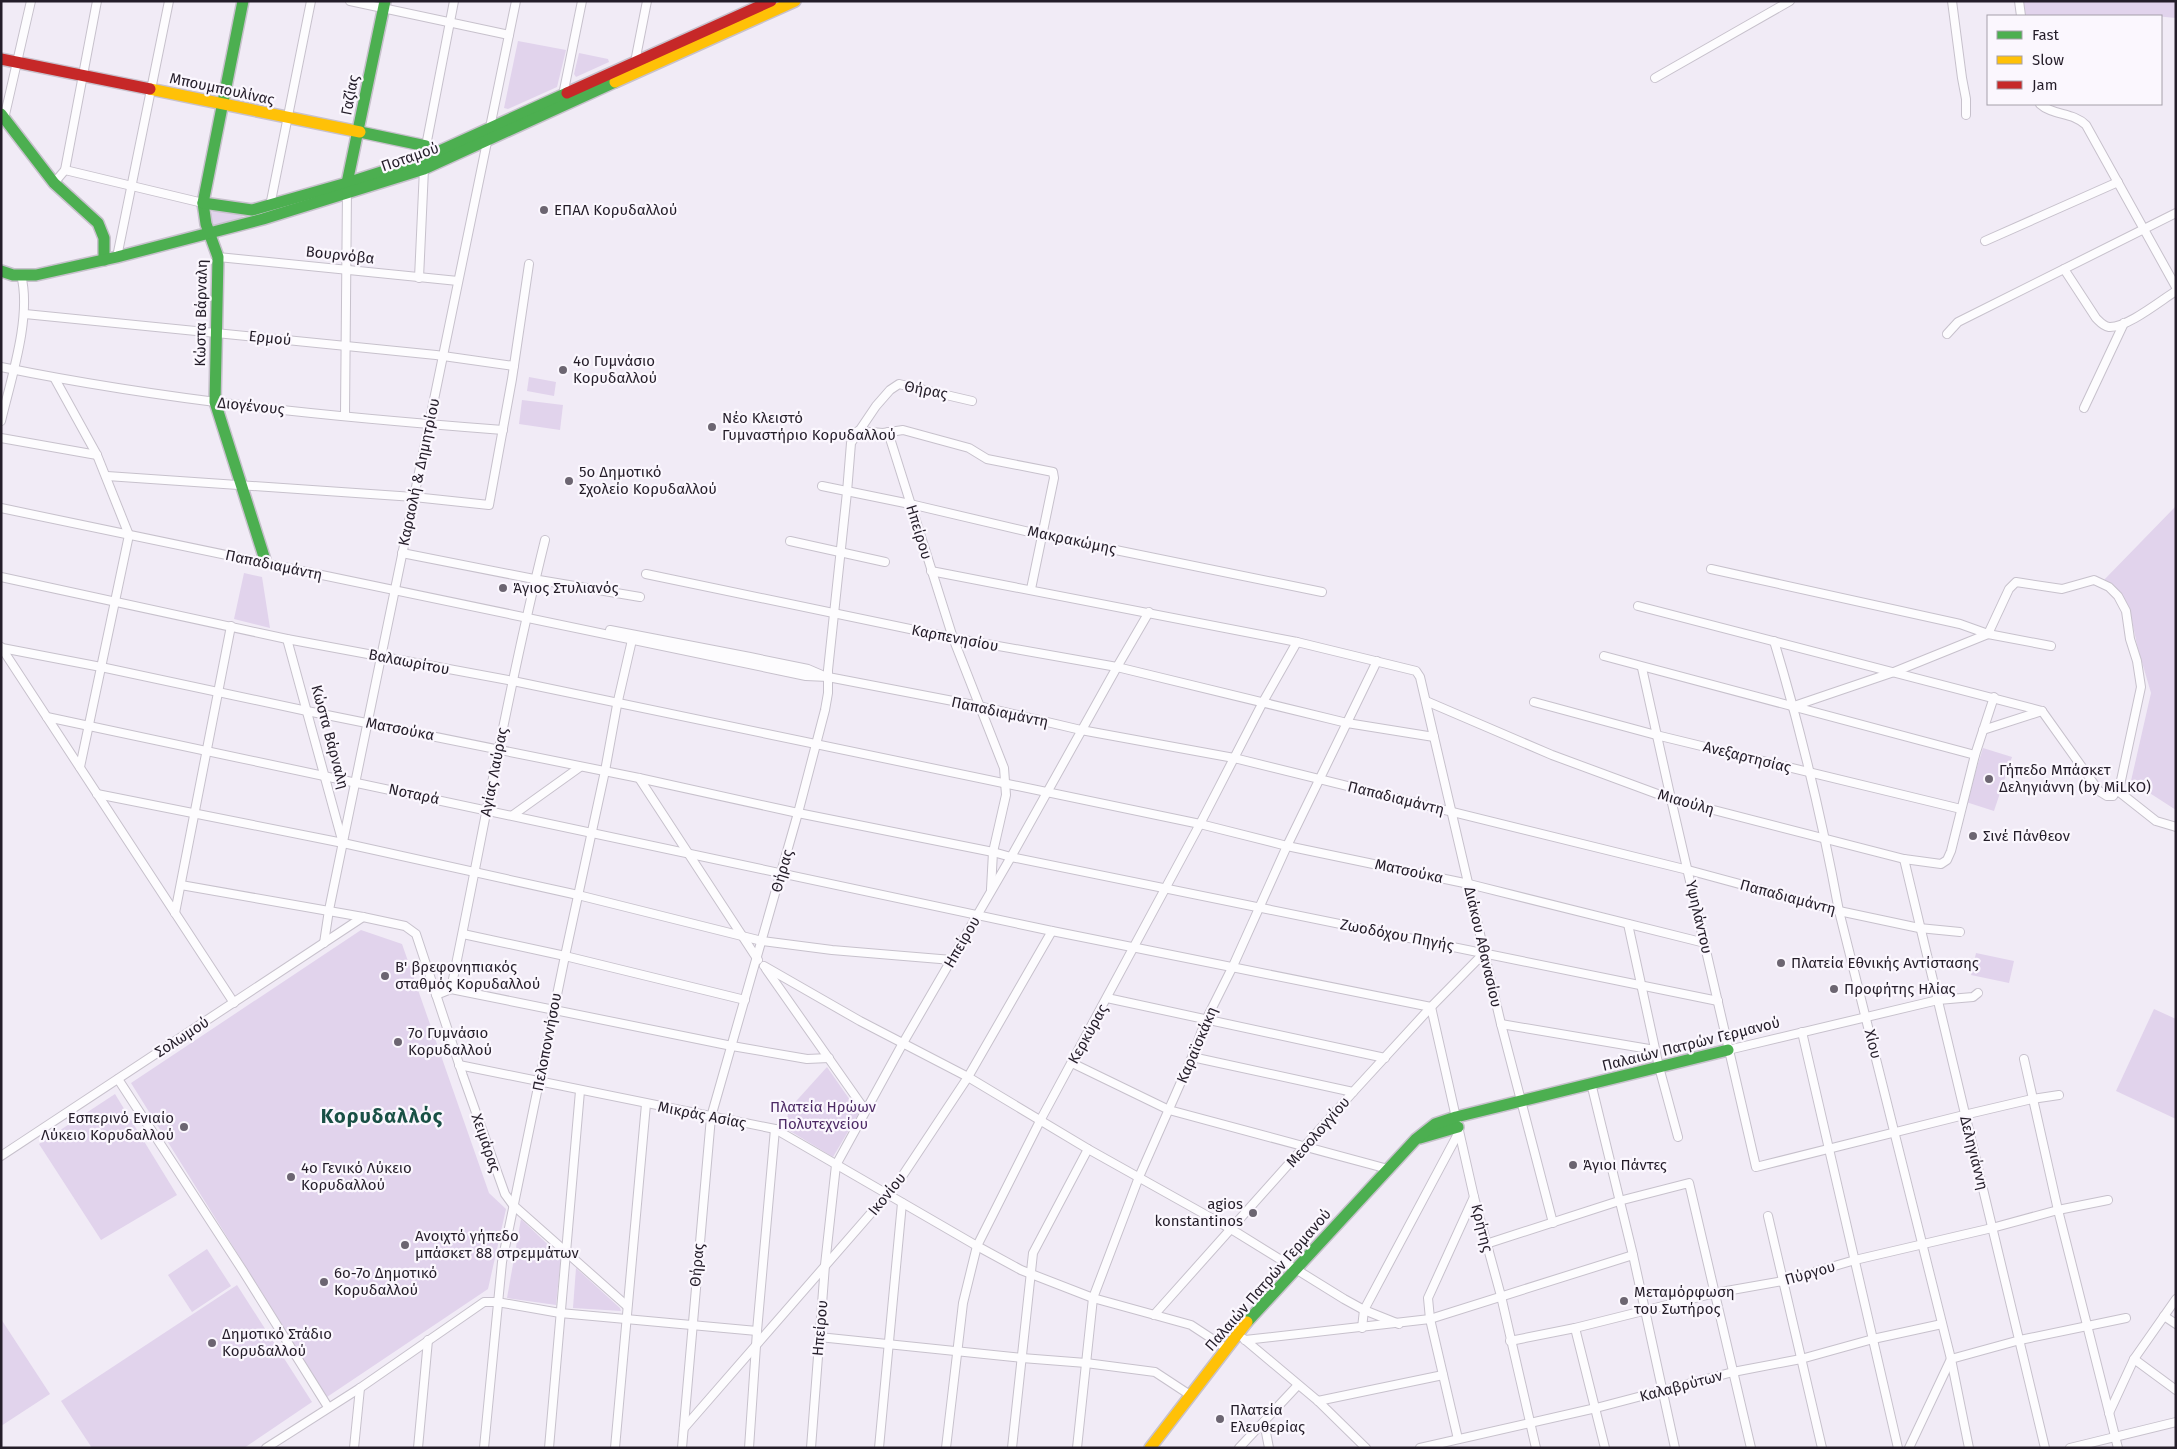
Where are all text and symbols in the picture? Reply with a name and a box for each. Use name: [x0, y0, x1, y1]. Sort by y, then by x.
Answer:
legend: [1987, 15, 2162, 105]
text: Fast: [2032, 26, 2059, 44]
text: Slow: [2032, 51, 2064, 69]
street label: Μπουμπουλίνας: [168, 69, 276, 109]
street label: Γαζίας: [337, 73, 363, 117]
text: Jam: [2032, 76, 2058, 94]
street label: Ποταμού: [379, 139, 441, 175]
place label: ΕΠΑΛ Κορυδαλλού: [554, 201, 677, 219]
marker: ΕΠΑΛ Κορυδαλλού: [538, 204, 550, 216]
street label: Βουρνόβα: [305, 242, 375, 268]
street label: Κώστα Βάρναλη: [191, 259, 211, 367]
street label: Ερμού: [248, 327, 292, 349]
place label: 4ο Γυμνάσιο Κορυδαλλού: [573, 352, 657, 387]
marker: 4ο Γυμνάσιο Κορυδαλλού: [557, 364, 569, 376]
street label: Θήρας: [903, 377, 949, 403]
street label: Διογένους: [217, 394, 285, 418]
street label: Καραολή & Δημητρίου: [395, 396, 443, 548]
place label: Νέο Κλειστό Γυμναστήριο Κορυδαλλού: [722, 409, 896, 444]
marker: Νέο Κλειστό Γυμναστήριο Κορυδαλλού: [706, 421, 718, 433]
place label: 5ο Δημοτικό Σχολείο Κορυδαλλού: [579, 463, 717, 498]
marker: 5ο Δημοτικό Σχολείο Κορυδαλλού: [563, 475, 575, 487]
street label: Ηπείρου: [902, 502, 936, 562]
street label: Μακρακώμης: [1026, 522, 1118, 558]
street label: Παπαδιαμάντη: [224, 546, 324, 584]
place label: Άγιος Στυλιανός: [513, 579, 618, 597]
marker: Άγιος Στυλιανός: [497, 582, 509, 594]
street label: Καρπενησίου: [910, 621, 1000, 655]
street label: Βαλαωρίτου: [367, 645, 451, 679]
street label: Κώστα Βάρναλη: [307, 683, 353, 791]
street label: Παπαδιαμάντη: [950, 693, 1050, 731]
street label: Ματσούκα: [364, 714, 436, 744]
street label: Αγίας Λαύρας: [477, 726, 511, 818]
street label: Ανεξαρτησίας: [1701, 737, 1793, 777]
place label: Γήπεδο Μπάσκετ Δεληγιάννη (by MiLKO): [1999, 761, 2151, 796]
marker: Γήπεδο Μπάσκετ Δεληγιάννη (by MiLKO): [1983, 773, 1995, 785]
street label: Παπαδιαμάντη: [1346, 777, 1446, 819]
street label: Νοταρά: [387, 780, 441, 808]
street label: Μιαούλη: [1656, 785, 1716, 819]
place label: Σινέ Πάνθεον: [1983, 827, 2071, 845]
marker: Σινέ Πάνθεον: [1967, 830, 1979, 842]
street label: Θήρας: [767, 848, 797, 894]
street label: Ματσούκα: [1373, 855, 1445, 887]
street label: Παπαδιαμάντη: [1738, 876, 1838, 918]
street label: Υψηλάντου: [1682, 878, 1716, 956]
street label: Διάκου Αθανασίου: [1460, 885, 1506, 1009]
street label: Ηπείρου: [940, 913, 984, 971]
street label: Ζωοδόχου Πηγής: [1339, 915, 1455, 955]
place label: Πλατεία Εθνικής Αντίστασης: [1791, 954, 1979, 972]
marker: Πλατεία Εθνικής Αντίστασης: [1775, 957, 1787, 969]
place label: Β' βρεφονηπιακός σταθμός Κορυδαλλού: [395, 958, 540, 993]
marker: Β' βρεφονηπιακός σταθμός Κορυδαλλού: [379, 970, 391, 982]
place label: Προφήτης Ηλίας: [1844, 980, 1956, 998]
marker: Προφήτης Ηλίας: [1828, 983, 1840, 995]
street label: Πελοποννήσου: [529, 991, 565, 1093]
street label: Κερκύρας: [1064, 1001, 1112, 1067]
street label: Καραϊσκάκη: [1173, 1004, 1221, 1086]
street label: Σολωμού: [152, 1013, 212, 1061]
street label: Παλαιών Πατρών Γερμανού: [1600, 1013, 1782, 1075]
place label: 7ο Γυμνάσιο Κορυδαλλού: [408, 1024, 492, 1059]
street label: Χίου: [1861, 1027, 1885, 1061]
marker: 7ο Γυμνάσιο Κορυδαλλού: [392, 1036, 404, 1048]
street label: Μεσολογγίου: [1282, 1093, 1354, 1171]
street label: Μικράς Ασίας: [656, 1098, 748, 1132]
park label: Πλατεία Ηρώων Πολυτεχνείου: [770, 1098, 877, 1133]
district label: Κορυδαλλός: [321, 1104, 443, 1128]
place label: Εσπερινό Ενιαίο Λύκειο Κορυδαλλού: [41, 1109, 174, 1144]
street label: Χειμάρας: [468, 1111, 504, 1175]
street label: Δεληγιάννη: [1956, 1114, 1992, 1192]
marker: Εσπερινό Ενιαίο Λύκειο Κορυδαλλού: [178, 1121, 190, 1133]
place label: Άγιοι Πάντες: [1583, 1156, 1667, 1174]
place label: 4ο Γενικό Λύκειο Κορυδαλλού: [301, 1159, 412, 1194]
marker: Άγιοι Πάντες: [1567, 1159, 1579, 1171]
street label: Ικονίου: [864, 1169, 910, 1219]
marker: 4ο Γενικό Λύκειο Κορυδαλλού: [285, 1171, 297, 1183]
place label: agios konstantinos: [1154, 1195, 1243, 1230]
street label: Κρήτης: [1467, 1202, 1497, 1254]
street label: Παλαιών Πατρών Γερμανού: [1201, 1205, 1335, 1355]
marker: agios konstantinos: [1247, 1207, 1259, 1219]
place label: Ανοιχτό γήπεδο μπάσκετ 88 στρεμμάτων: [415, 1227, 580, 1262]
marker: Ανοιχτό γήπεδο μπάσκετ 88 στρεμμάτων: [399, 1239, 411, 1251]
street label: Θήρας: [686, 1242, 708, 1288]
street label: Πύργου: [1783, 1257, 1837, 1289]
place label: 6ο-7ο Δημοτικό Κορυδαλλού: [334, 1264, 437, 1299]
marker: 6ο-7ο Δημοτικό Κορυδαλλού: [318, 1276, 330, 1288]
place label: Μεταμόρφωση του Σωτήρος: [1633, 1283, 1735, 1318]
marker: Μεταμόρφωση του Σωτήρος: [1618, 1295, 1630, 1307]
street label: Ηπείρου: [809, 1299, 831, 1357]
place label: Δημοτικό Στάδιο Κορυδαλλού: [222, 1325, 332, 1360]
marker: Δημοτικό Στάδιο Κορυδαλλού: [206, 1337, 218, 1349]
street label: Καλαβρύτων: [1638, 1366, 1725, 1406]
place label: Πλατεία Ελευθερίας: [1230, 1401, 1305, 1436]
marker: Πλατεία Ελευθερίας: [1214, 1413, 1226, 1425]

